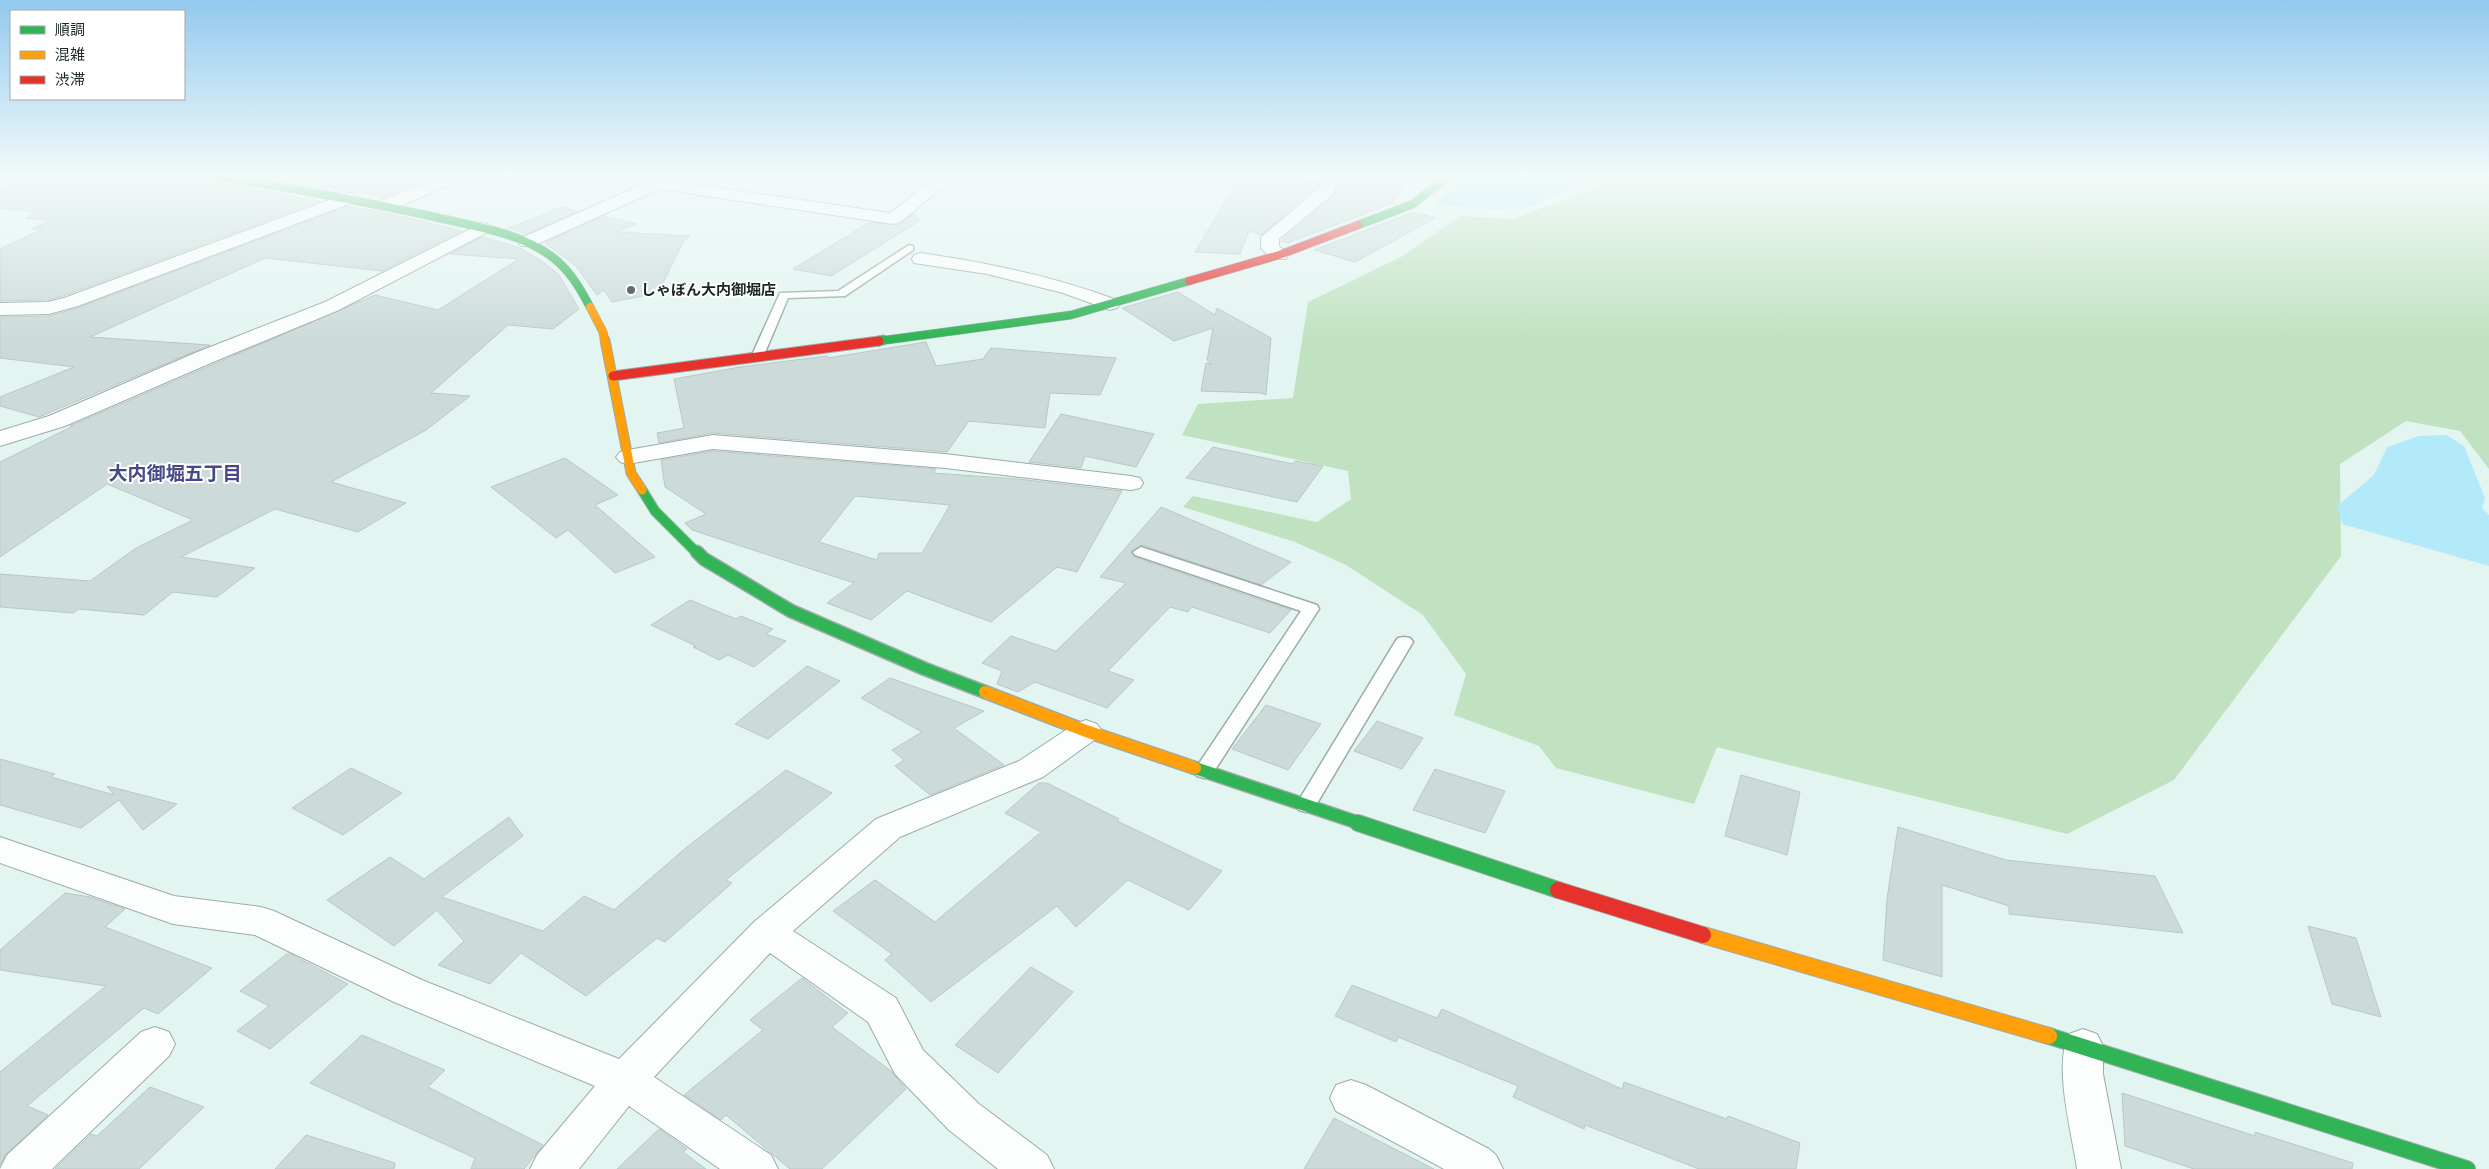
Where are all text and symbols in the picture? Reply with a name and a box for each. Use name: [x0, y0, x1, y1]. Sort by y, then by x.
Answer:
legend: [10, 10, 185, 100]
text: 順調: [55, 21, 85, 40]
text: 混雑: [55, 46, 85, 65]
text: 渋滞: [55, 71, 85, 90]
place label: しゃぼん大内御堀店: [641, 281, 776, 300]
marker: しゃぼん大内御堀店: [625, 284, 637, 296]
district label: 大内御堀五丁目: [108, 463, 242, 486]

